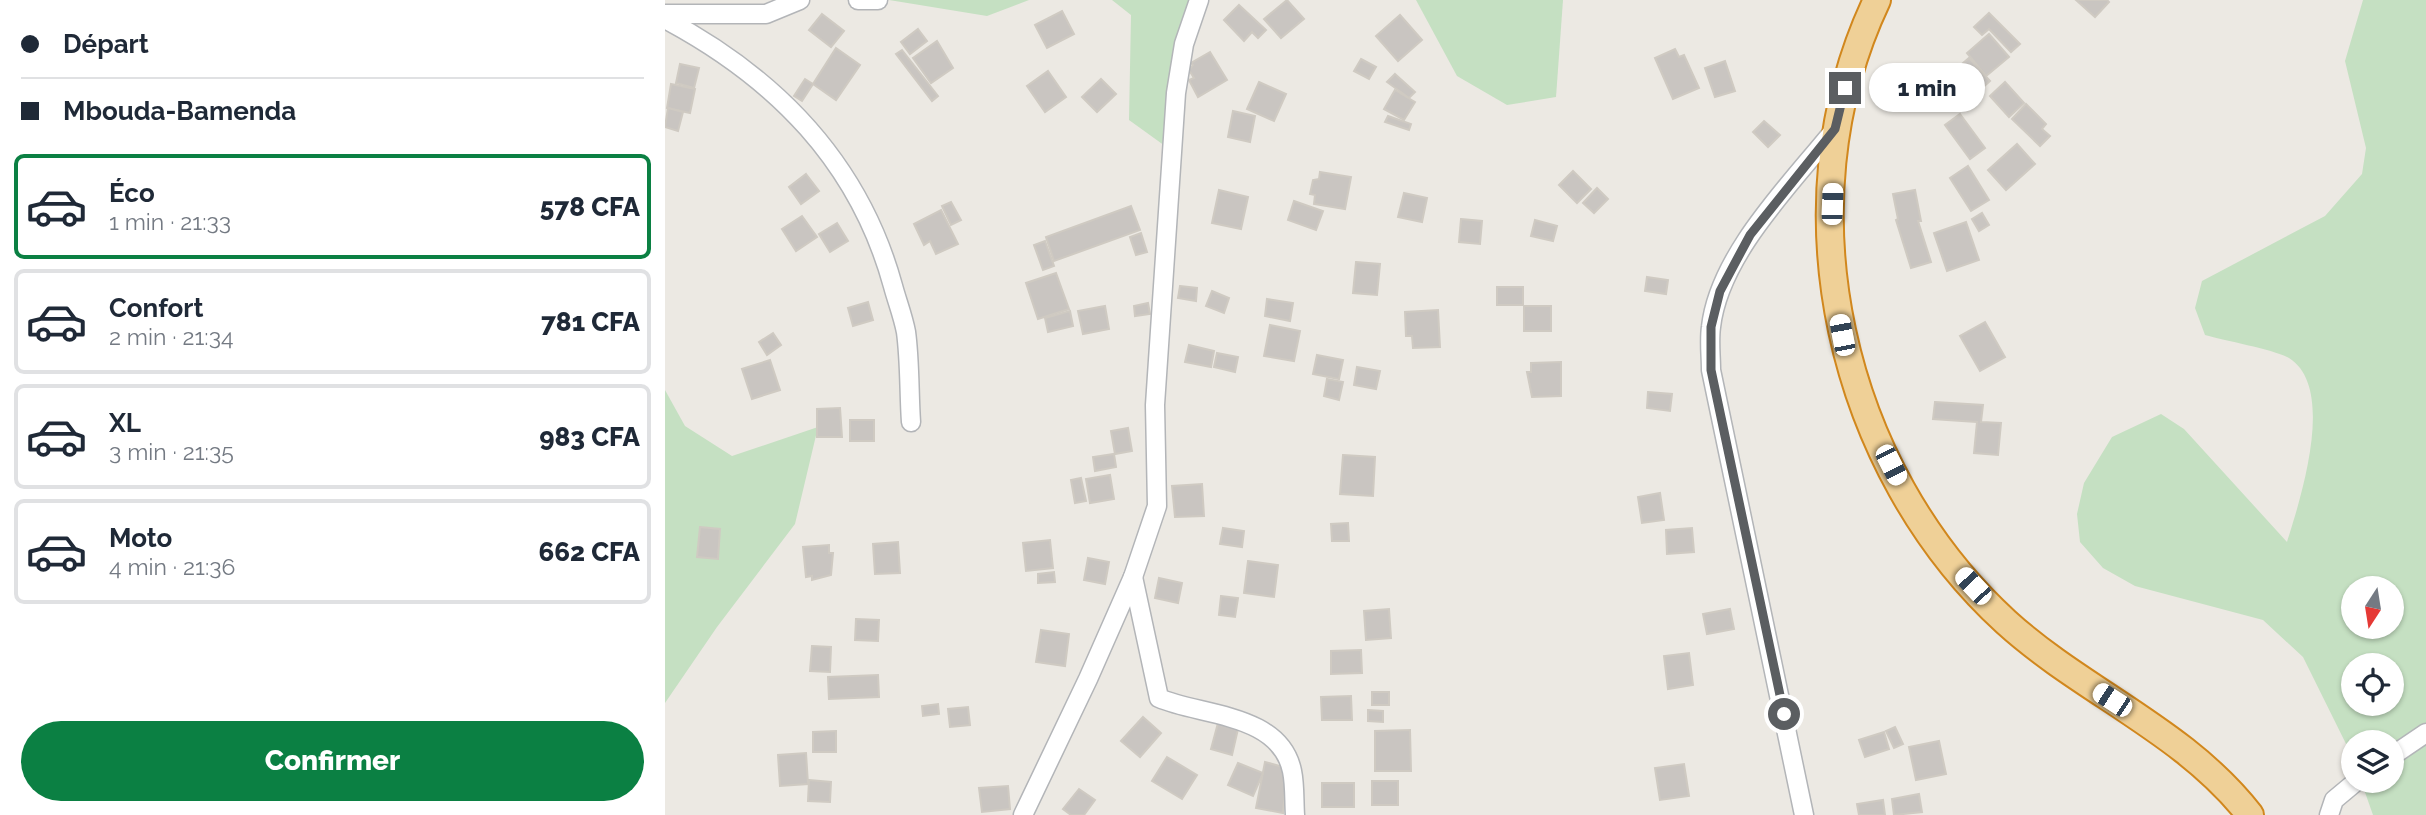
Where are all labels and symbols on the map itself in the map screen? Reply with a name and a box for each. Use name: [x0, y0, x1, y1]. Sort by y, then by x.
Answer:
callout: 1 min: [1869, 64, 1985, 112]
route end: [1829, 72, 1861, 104]
car: [1821, 183, 1844, 225]
car: [1828, 312, 1857, 358]
car: [1873, 442, 1910, 488]
car: [1951, 563, 1996, 609]
north arrow: [2341, 576, 2405, 639]
car: [2089, 680, 2136, 720]
route start: [1768, 698, 1800, 730]

